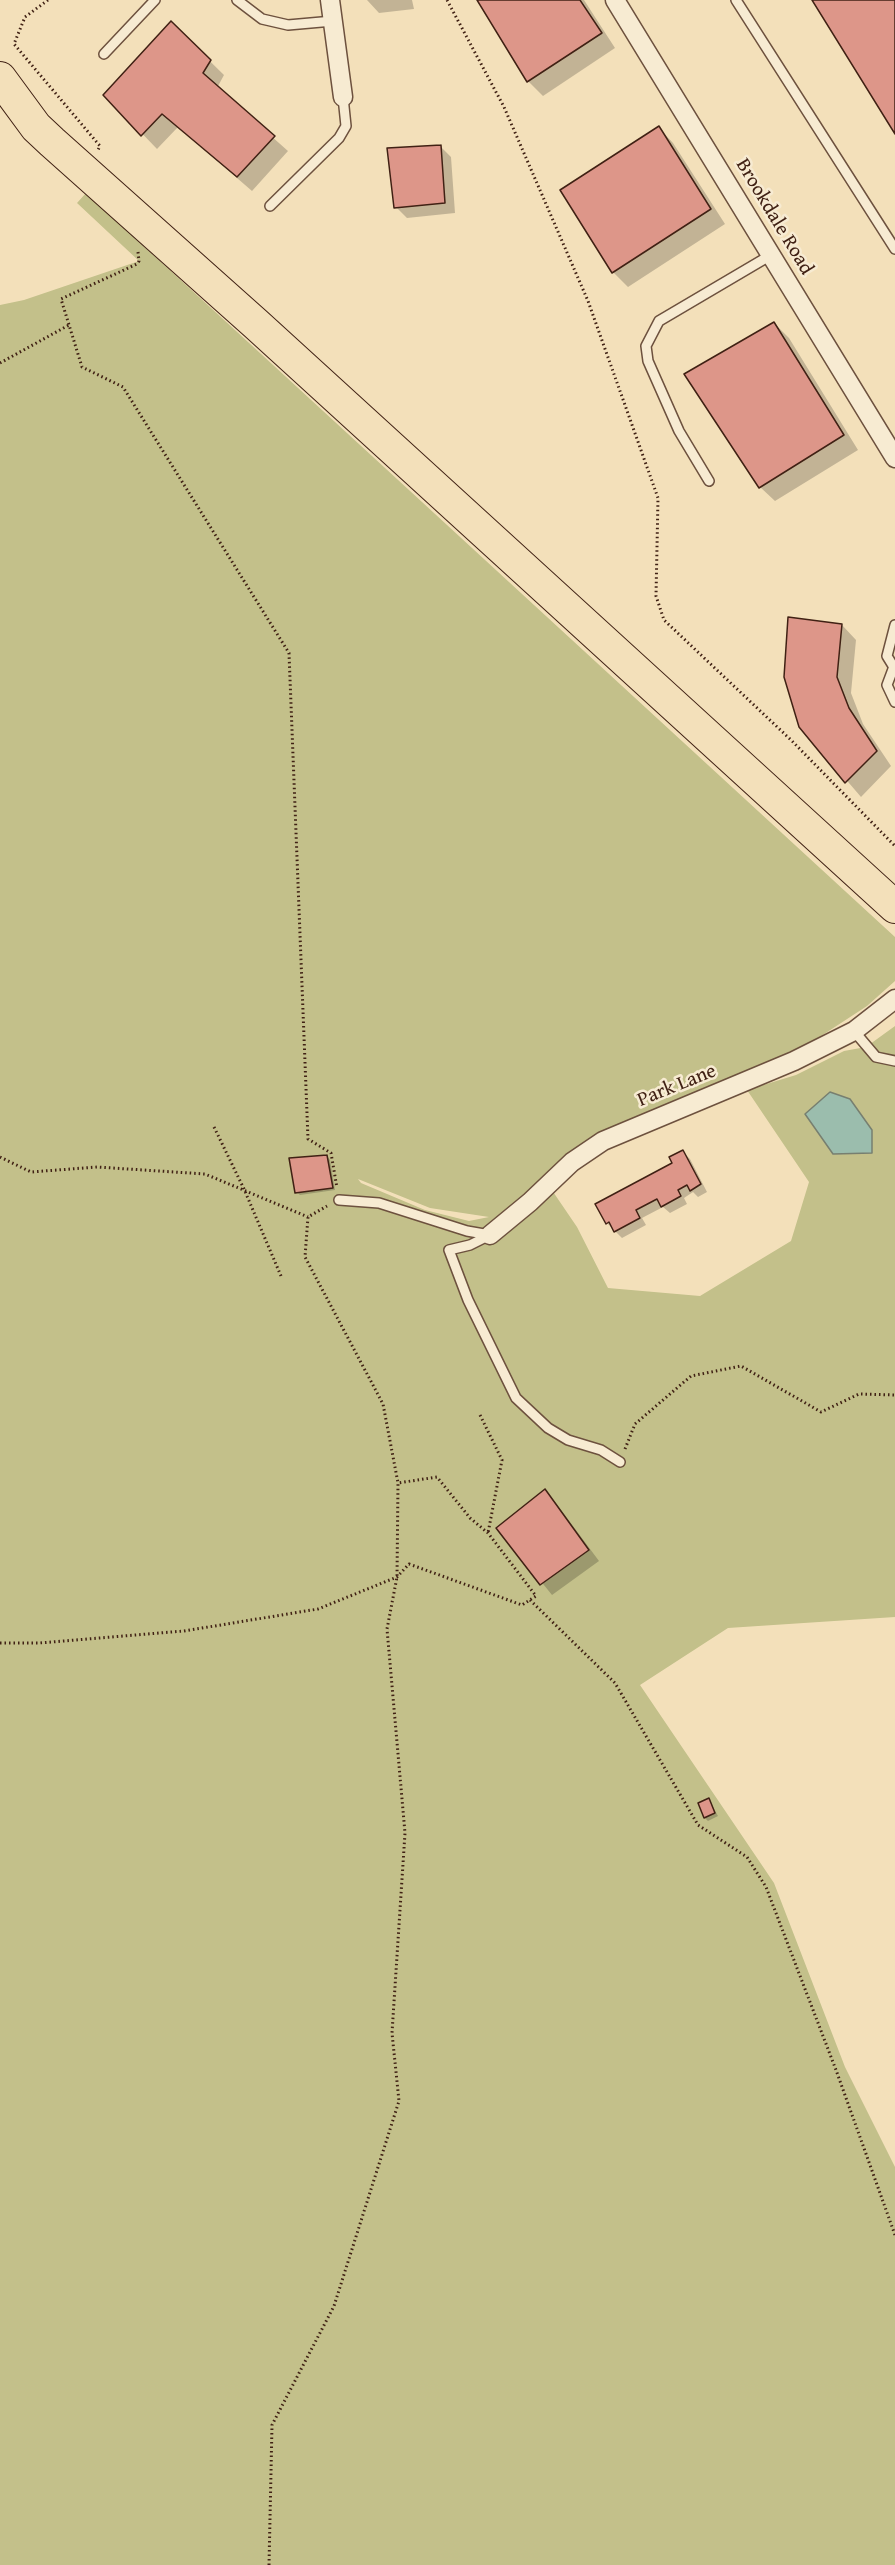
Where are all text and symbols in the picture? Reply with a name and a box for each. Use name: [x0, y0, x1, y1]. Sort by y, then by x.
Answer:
street label: Brookdale Road: [730, 155, 818, 279]
street label: Park Lane: [634, 1059, 720, 1113]

